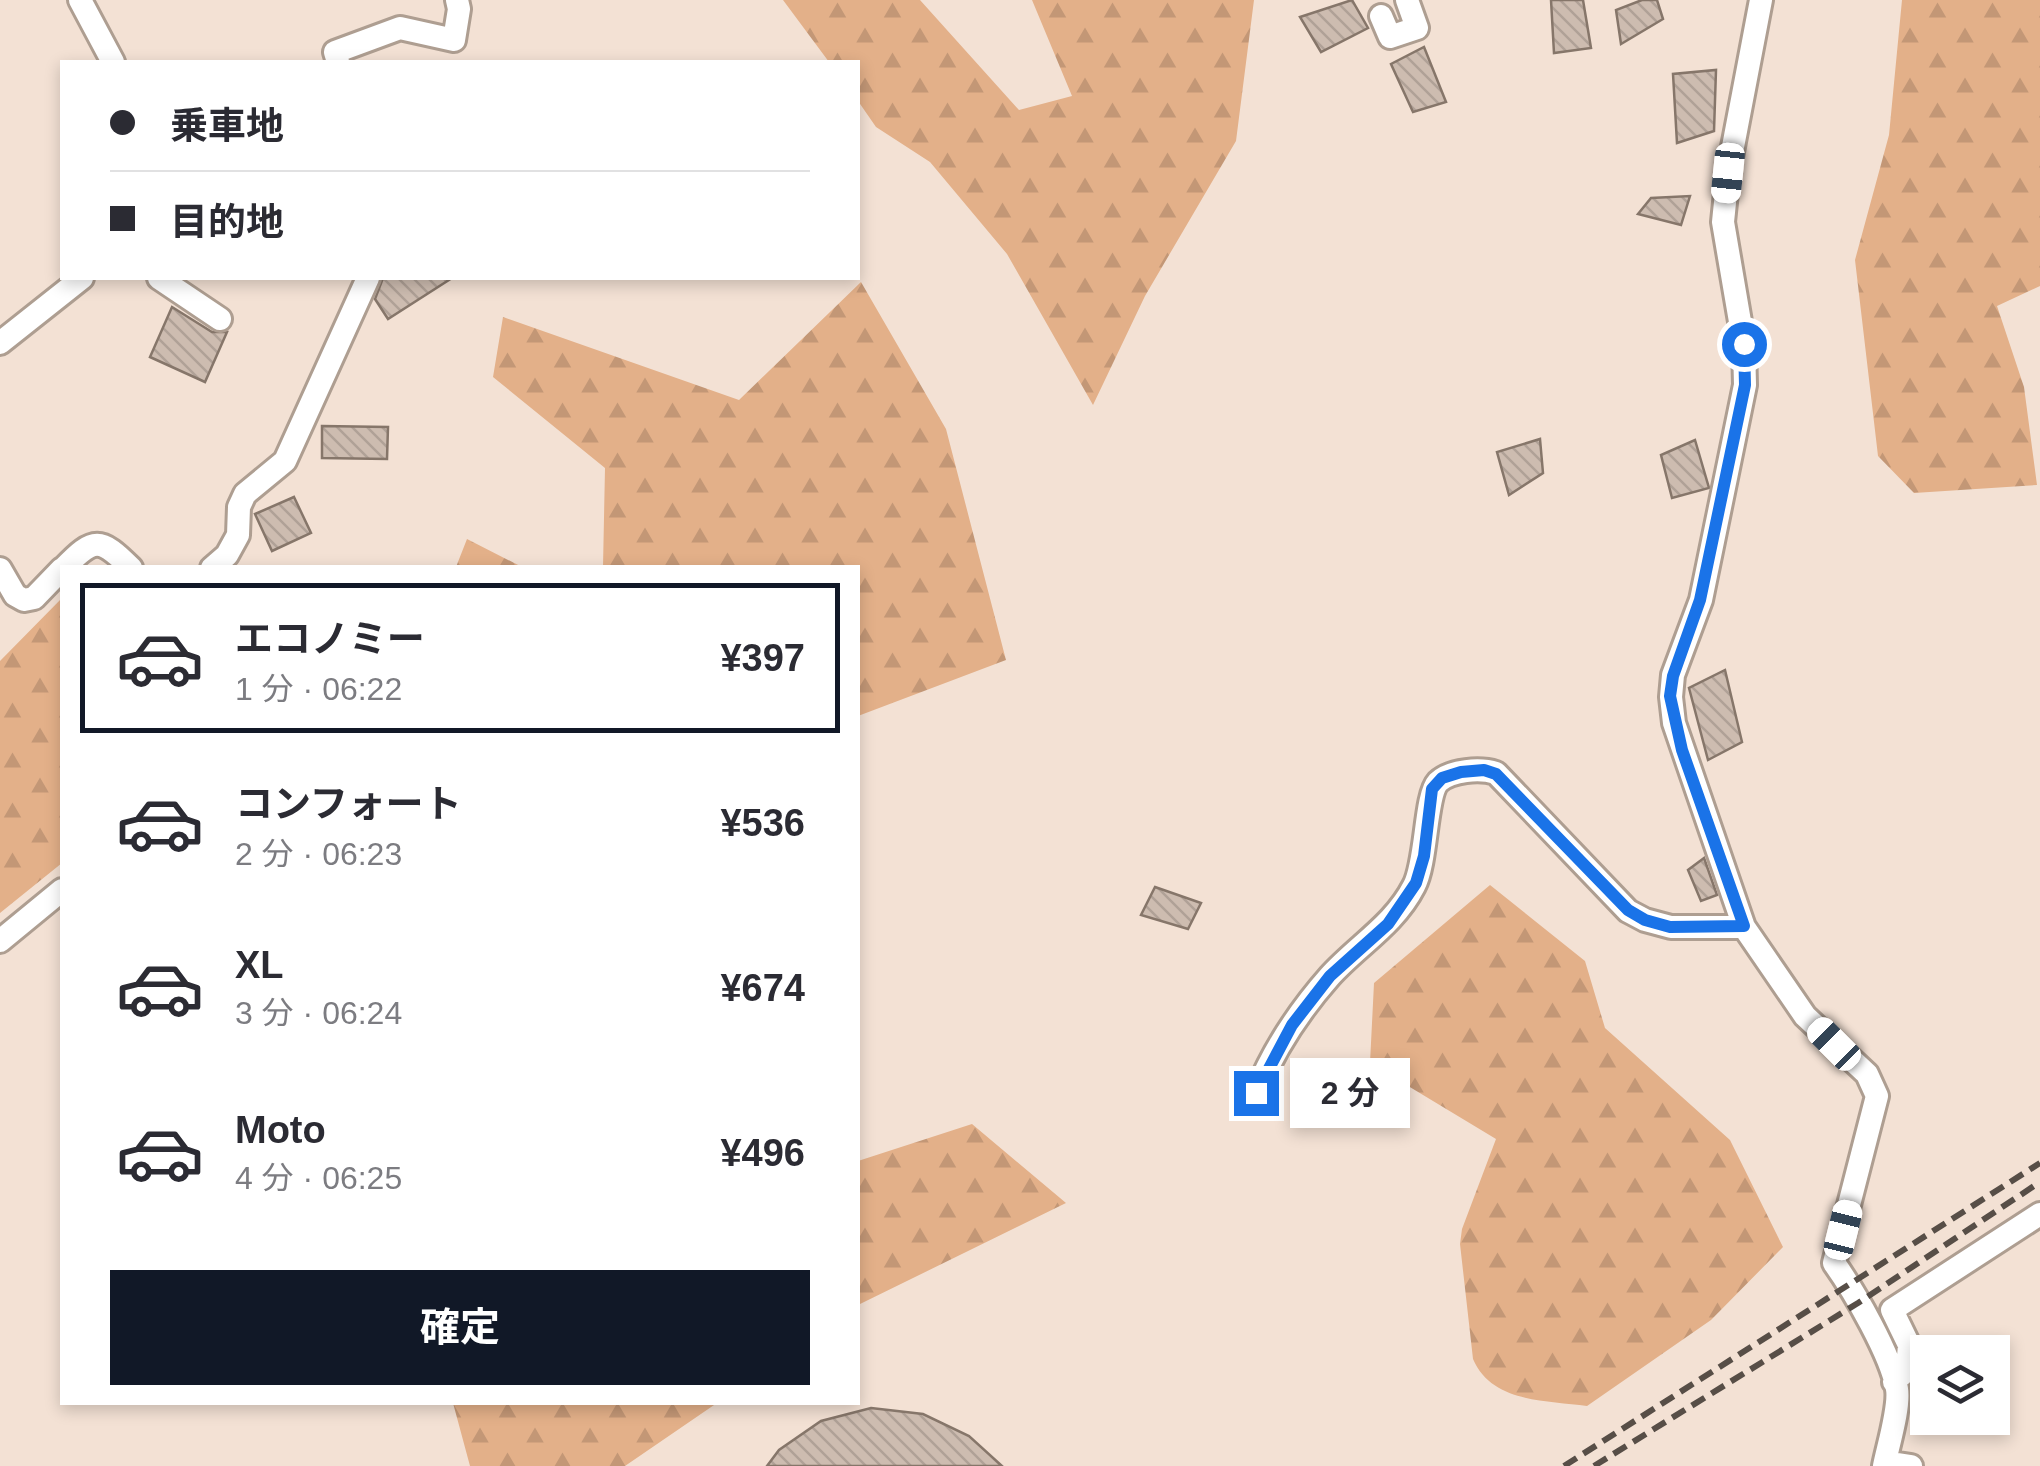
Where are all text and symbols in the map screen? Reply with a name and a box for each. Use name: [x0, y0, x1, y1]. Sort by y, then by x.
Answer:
text: 乗車地: [170, 105, 284, 147]
car: [1710, 142, 1746, 204]
text: 目的地: [170, 201, 284, 243]
route start: [1722, 322, 1767, 367]
icon: car: [115, 613, 205, 703]
text: エコノミー: [235, 618, 425, 660]
text: ¥397: [720, 637, 805, 679]
text: 1 分 · 06:22: [235, 671, 402, 707]
icon: car: [115, 778, 205, 868]
text: コンフォート: [235, 783, 462, 825]
text: ¥536: [720, 802, 805, 844]
text: 2 分 · 06:23: [235, 836, 402, 872]
icon: car: [115, 943, 205, 1033]
text: XL: [235, 944, 284, 986]
text: ¥674: [720, 967, 805, 1009]
text: 3 分 · 06:24: [235, 995, 402, 1031]
car: [1802, 1012, 1866, 1076]
callout: 2 分: [1291, 1058, 1411, 1128]
route end: [1234, 1071, 1279, 1116]
text: 2 分: [1321, 1075, 1379, 1111]
icon: car: [115, 1108, 205, 1198]
text: Moto: [235, 1109, 326, 1151]
text: ¥496: [720, 1132, 805, 1174]
text: 4 分 · 06:25: [235, 1160, 402, 1196]
car: [1821, 1197, 1865, 1263]
button: 確定: [110, 1270, 810, 1385]
map controls: [1910, 1335, 2010, 1435]
button: layers: [1910, 1335, 2010, 1435]

